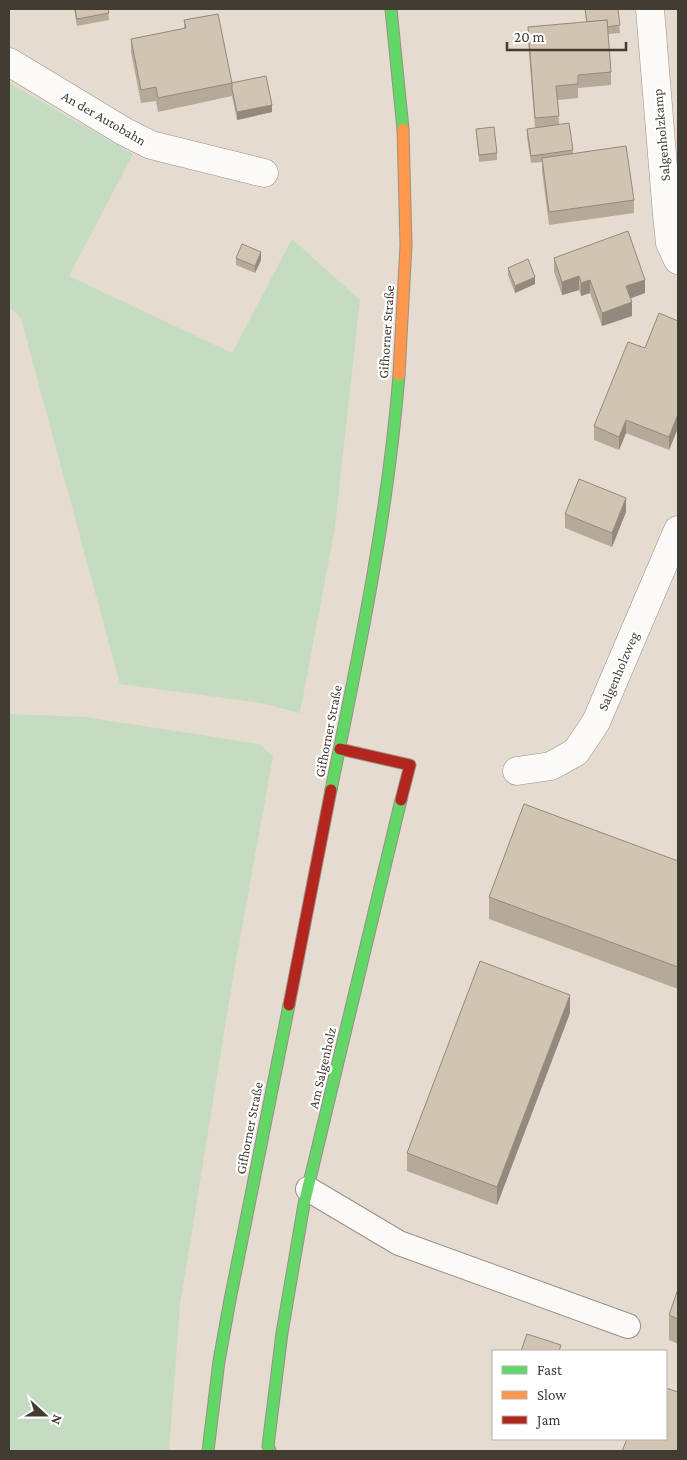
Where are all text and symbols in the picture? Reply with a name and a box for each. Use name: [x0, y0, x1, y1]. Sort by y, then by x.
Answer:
scale bar: [507, 20, 626, 52]
text: 20 m: [514, 29, 545, 45]
street label: An der Autobahn: [59, 87, 149, 149]
street label: Salgenholzkamp: [649, 88, 673, 182]
street label: Gifhorner Straße: [375, 285, 397, 379]
street label: Salgenholzweg: [594, 629, 642, 713]
street label: Gifhorner Straße: [311, 684, 345, 778]
street label: Am Salgenholz: [305, 1026, 339, 1110]
street label: Gifhorner Straße: [232, 1081, 266, 1175]
legend: [492, 1350, 667, 1440]
text: Fast: [537, 1362, 563, 1378]
text: Slow: [537, 1387, 567, 1403]
north arrow: [20, 1390, 70, 1440]
text: N: [48, 1412, 66, 1427]
text: Jam: [535, 1412, 560, 1429]

